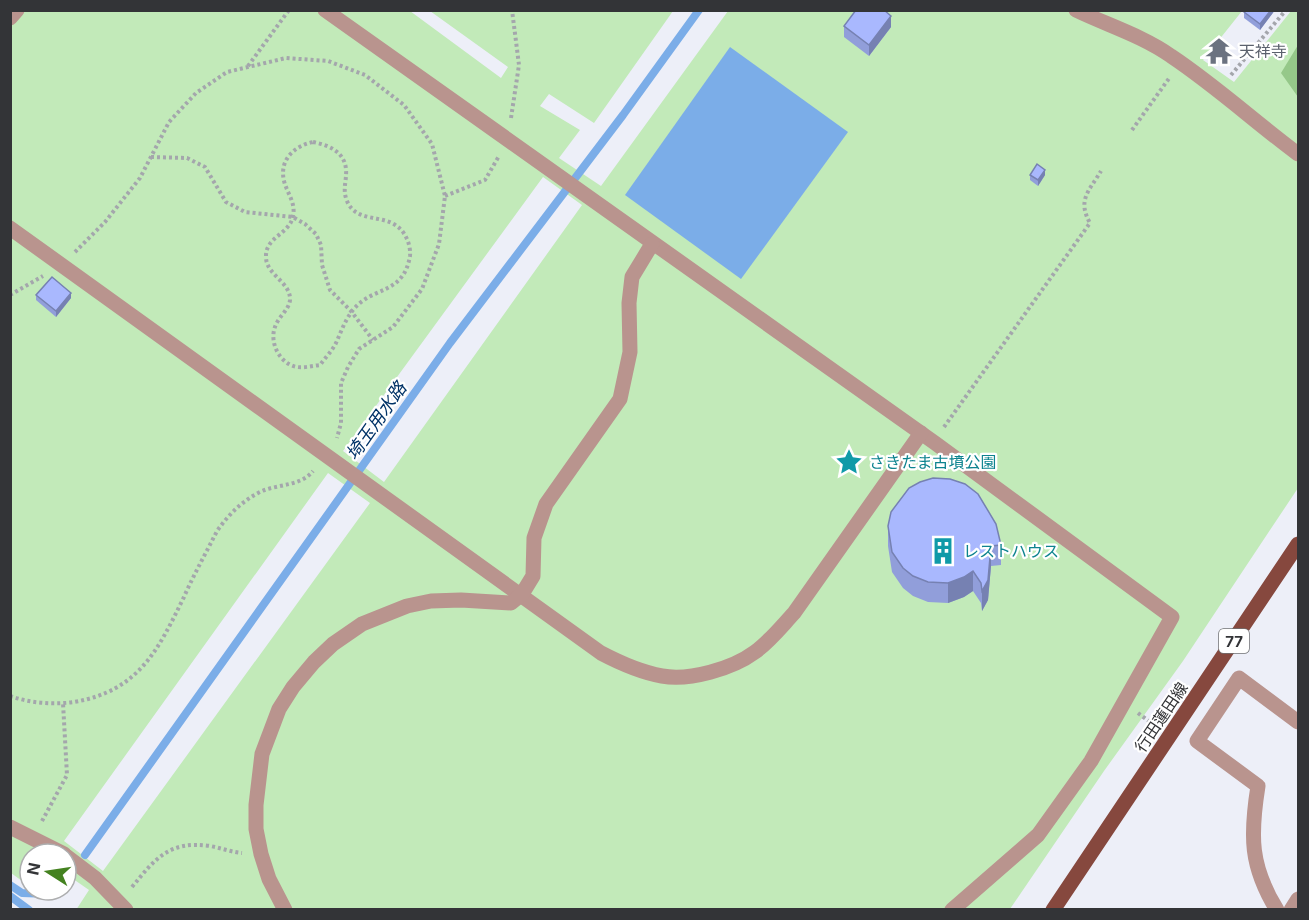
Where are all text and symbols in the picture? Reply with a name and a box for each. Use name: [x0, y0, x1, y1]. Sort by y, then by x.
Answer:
temple icon: 天祥寺: [1204, 36, 1234, 66]
place label: 天祥寺: [1239, 41, 1287, 61]
water label: 埼玉用水路: [342, 376, 412, 464]
place icon: さきたま古墳公園: [834, 447, 864, 477]
place label: さきたま古墳公園: [869, 452, 997, 472]
building icon: レストハウス: [928, 536, 958, 566]
place label: レストハウス: [963, 541, 1059, 561]
road number: 77: [1219, 629, 1249, 653]
street label: 行田蓮田線: [1130, 678, 1192, 756]
north arrow: [18, 842, 78, 902]
text: N: [22, 861, 44, 877]

